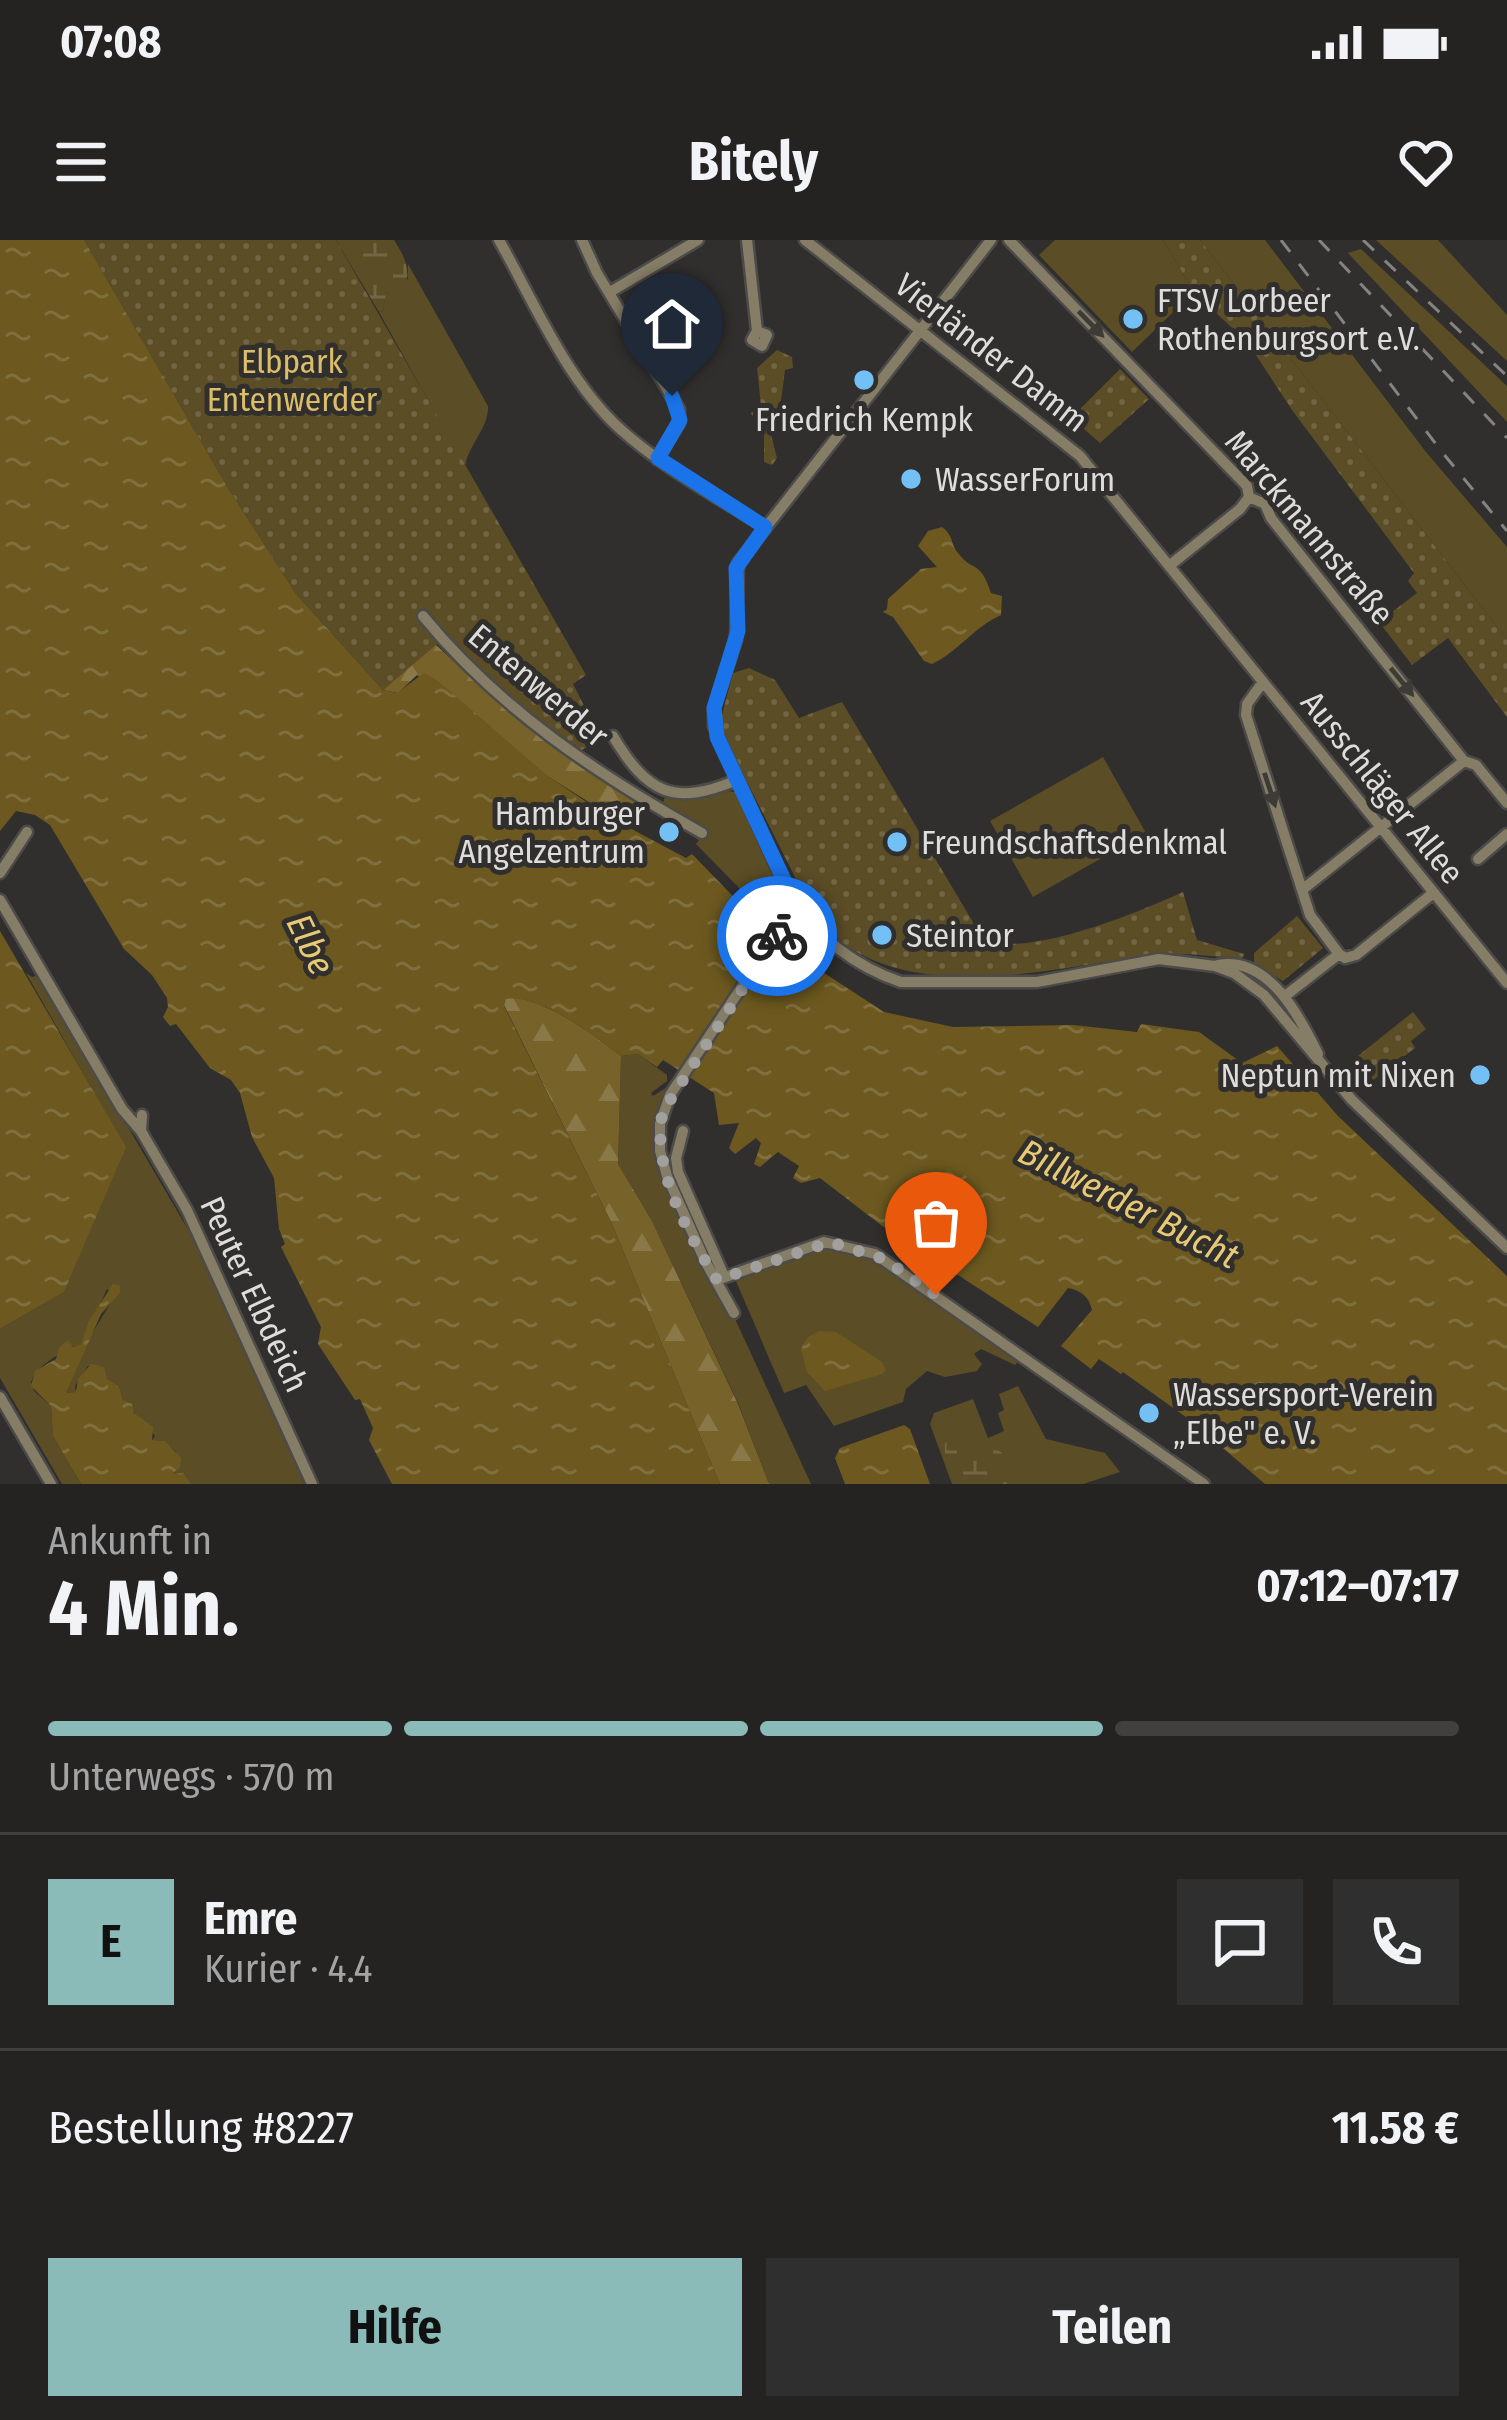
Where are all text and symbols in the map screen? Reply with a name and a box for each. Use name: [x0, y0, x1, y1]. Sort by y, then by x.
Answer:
text: 07:08: [60, 15, 162, 69]
icon: menu: [48, 129, 114, 195]
icon: heart: [1393, 129, 1459, 195]
text: Bitely: [689, 130, 818, 194]
street label: Vierländer Damm: [887, 265, 1096, 441]
pin: [621, 273, 723, 396]
place label: FTSV Lorbeer Rothenburgsort e.V.: [1157, 281, 1420, 359]
icon: home: [639, 291, 705, 357]
marker: FTSV Lorbeer Rothenburgsort e.V.: [1120, 306, 1146, 332]
one-way arrow: [1076, 309, 1104, 338]
park label: Elbpark Entenwerder: [207, 342, 378, 420]
marker: Friedrich Kempk: [851, 367, 877, 393]
place label: Friedrich Kempk: [755, 400, 974, 440]
street label: Marckmannstraße: [1216, 422, 1402, 633]
place label: WasserForum: [935, 460, 1115, 500]
marker: WasserForum: [898, 466, 924, 492]
street label: Entenwerder: [460, 616, 617, 756]
one-way arrow: [1389, 666, 1414, 697]
street label: Ausschläger Allee: [1292, 683, 1472, 892]
one-way arrow: [1261, 772, 1280, 809]
place label: Hamburger Angelzentrum: [458, 794, 645, 872]
marker: Hamburger Angelzentrum: [656, 819, 682, 845]
place label: Freundschaftsdenkmal: [921, 823, 1227, 863]
marker: Freundschaftsdenkmal: [884, 829, 910, 855]
courier: [717, 876, 837, 996]
icon: bike: [744, 903, 810, 969]
water label: Elbe: [277, 907, 344, 982]
place label: Steintor: [906, 916, 1014, 956]
marker: Steintor: [869, 922, 895, 948]
place label: Neptun mit Nixen: [1220, 1056, 1456, 1096]
marker: Neptun mit Nixen: [1467, 1062, 1493, 1088]
water label: Billwerder Bucht: [1011, 1130, 1246, 1278]
pin: [885, 1172, 987, 1295]
street label: Peuter Elbdeich: [191, 1190, 317, 1399]
icon: bag: [903, 1190, 969, 1256]
place label: Wassersport-Verein „Elbe" e. V.: [1173, 1375, 1434, 1453]
marker: Wassersport-Verein „Elbe" e. V.: [1136, 1400, 1162, 1426]
text: Ankunft in: [48, 1518, 212, 1564]
text: 07:12–07:17: [1256, 1559, 1459, 1613]
text: 4 Min.: [48, 1562, 239, 1656]
text: Unterwegs · 570 m: [48, 1754, 335, 1800]
button: chat: [1177, 1879, 1303, 2005]
button: phone: [1333, 1879, 1459, 2005]
text: Emre: [204, 1892, 297, 1946]
text: E: [100, 1915, 122, 1969]
text: Kurier · 4.4: [204, 1946, 372, 1992]
text: Bestellung #8227: [48, 2101, 354, 2155]
text: 11.58 €: [1332, 2101, 1459, 2155]
button: Hilfe: [48, 2258, 742, 2396]
button: Teilen: [766, 2258, 1459, 2396]

